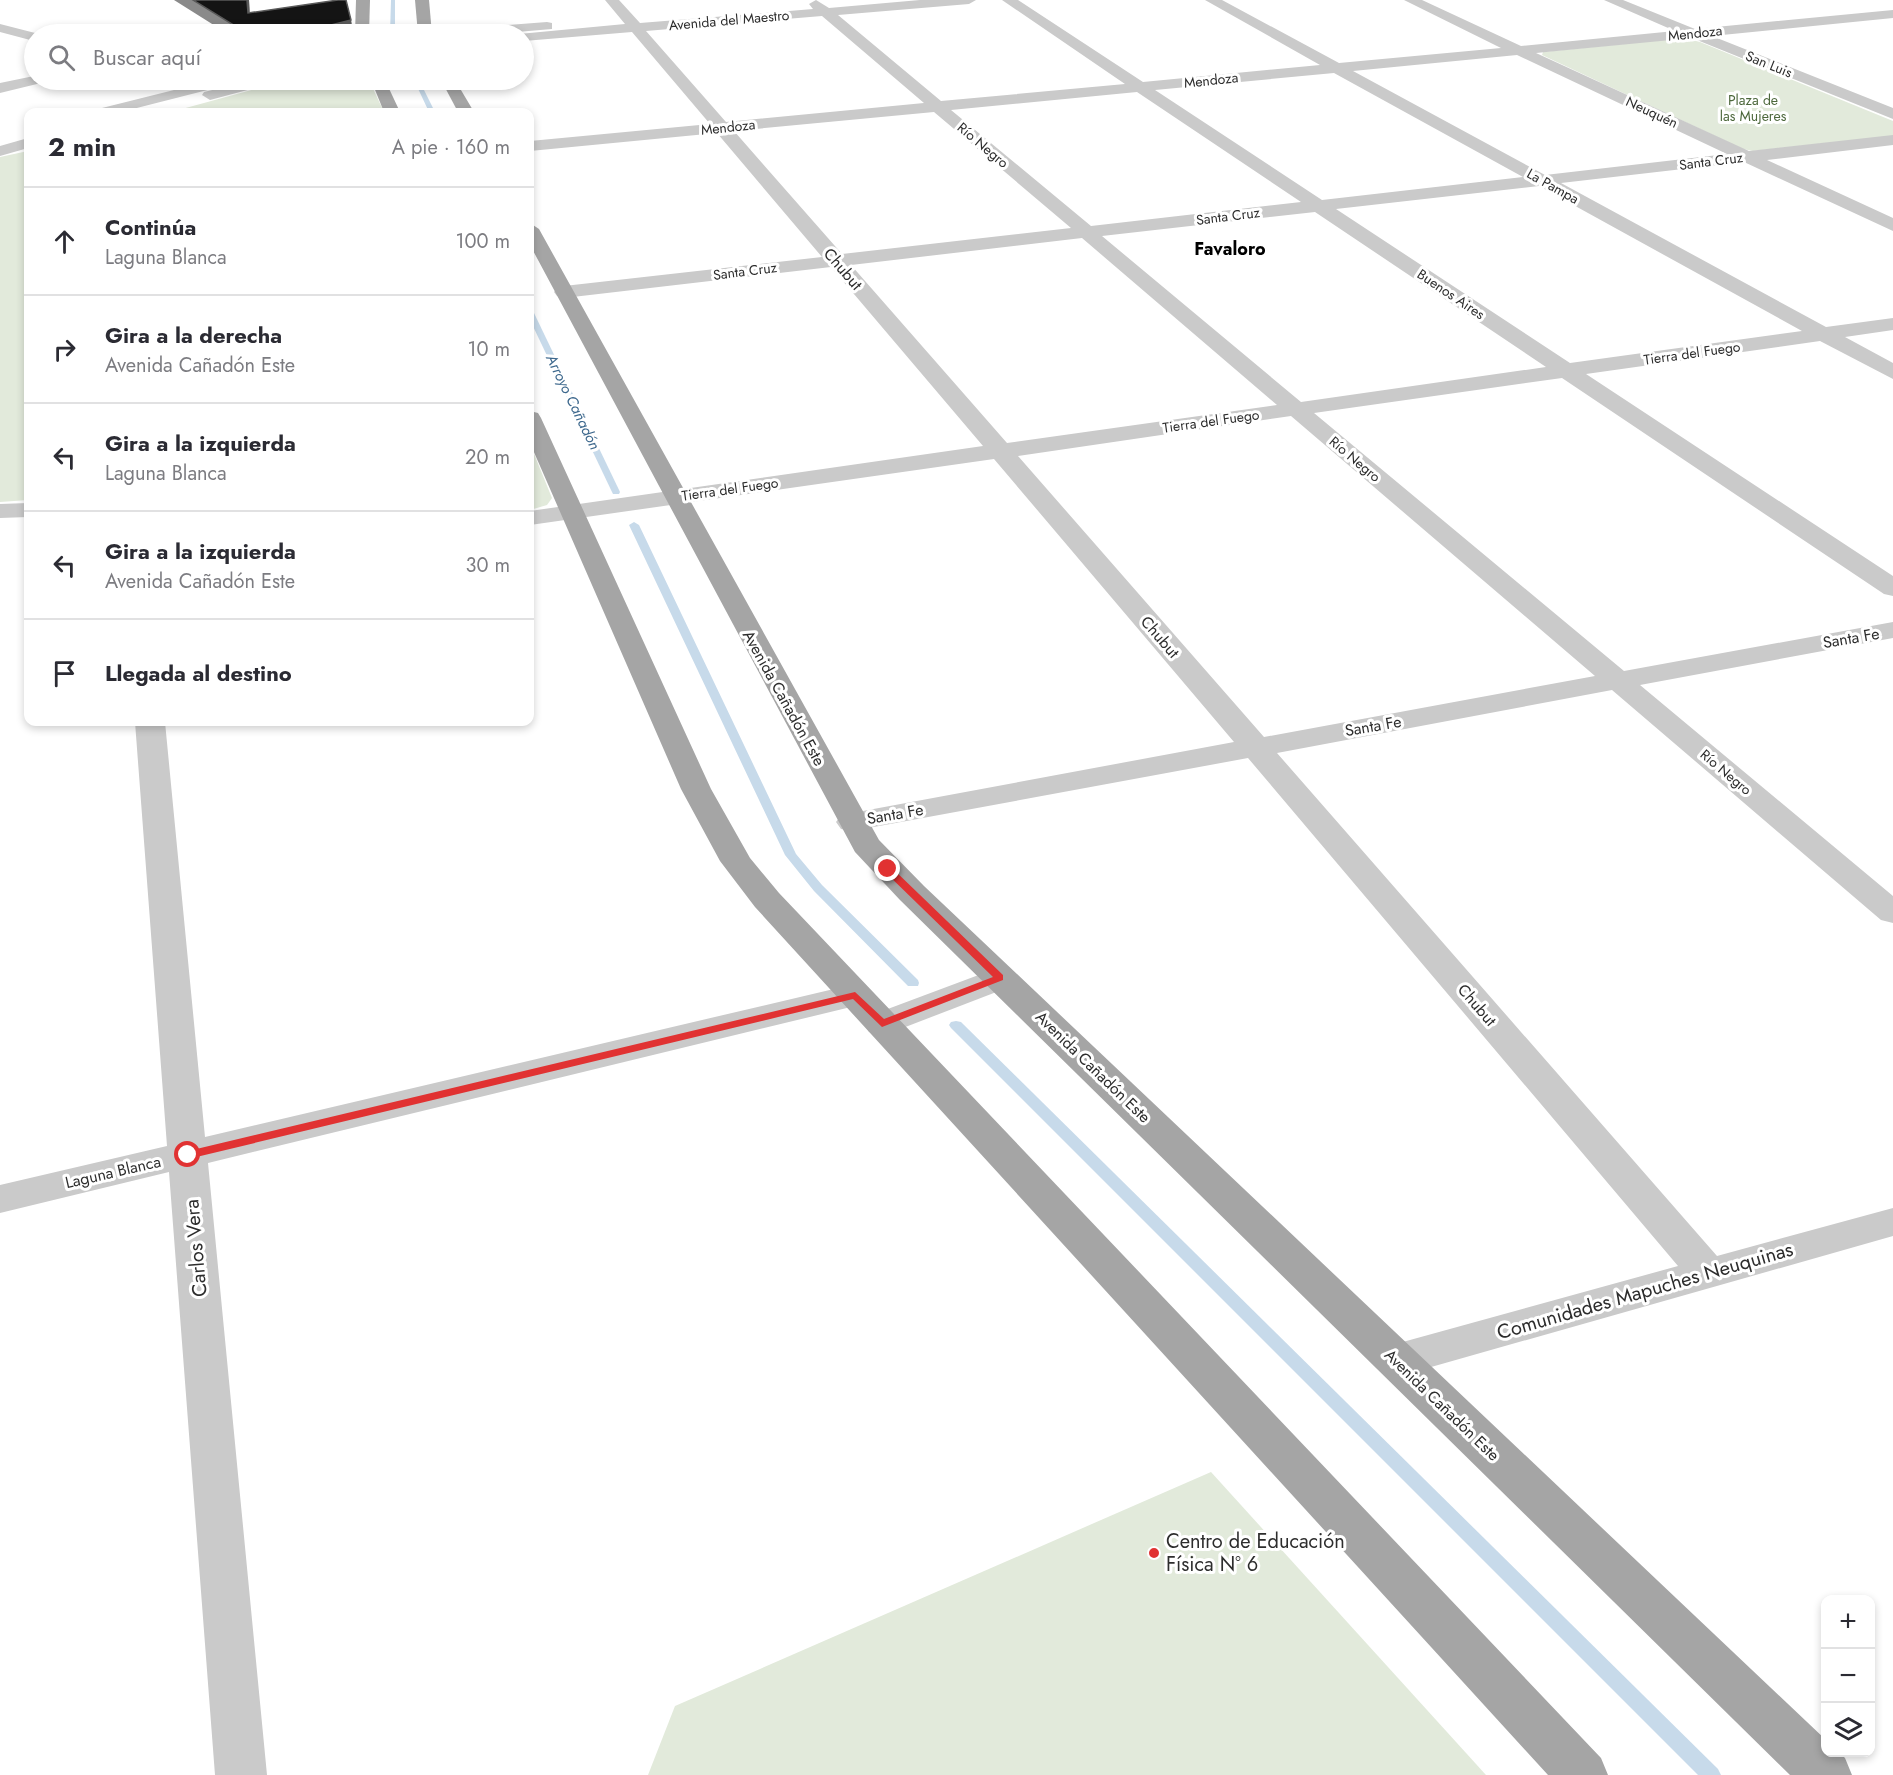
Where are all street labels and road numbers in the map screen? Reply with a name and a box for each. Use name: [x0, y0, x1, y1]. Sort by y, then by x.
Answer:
street label: Avenida del Maestro: [668, 5, 790, 35]
street label: Mendoza: [1667, 20, 1723, 46]
street label: San Luis: [1743, 46, 1796, 83]
street label: Mendoza: [1183, 67, 1239, 93]
street label: Neuquén: [1623, 91, 1681, 133]
street label: Mendoza: [700, 114, 756, 140]
street label: Río Negro: [953, 118, 1013, 173]
street label: Santa Cruz: [1678, 147, 1745, 175]
street label: La Pampa: [1523, 163, 1583, 209]
street label: Santa Cruz: [1195, 202, 1262, 230]
street label: Chubut: [818, 243, 868, 295]
street label: Santa Cruz: [712, 257, 779, 285]
street label: Buenos Aires: [1413, 264, 1489, 324]
street label: Tierra del Fuego: [1642, 336, 1742, 370]
street label: Tierra del Fuego: [1161, 404, 1261, 438]
street label: Río Negro: [1325, 432, 1385, 487]
street label: Tierra del Fuego: [680, 472, 780, 506]
street label: Chubut: [1135, 611, 1185, 663]
street label: Santa Fe: [1821, 622, 1881, 654]
street label: Avenida Cañadón Este: [737, 626, 831, 770]
street label: Santa Fe: [1343, 710, 1403, 742]
street label: Río Negro: [1696, 745, 1756, 800]
street label: Santa Fe: [865, 798, 925, 830]
street label: Chubut: [1452, 979, 1502, 1031]
street label: Avenida Cañadón Este: [1030, 1006, 1156, 1128]
street label: Laguna Blanca: [63, 1150, 163, 1194]
street label: Carlos Vera: [177, 1198, 215, 1298]
street label: Comunidades Mapuches Neuquinas: [1493, 1235, 1797, 1347]
street label: Avenida Cañadón Este: [1379, 1344, 1505, 1466]

